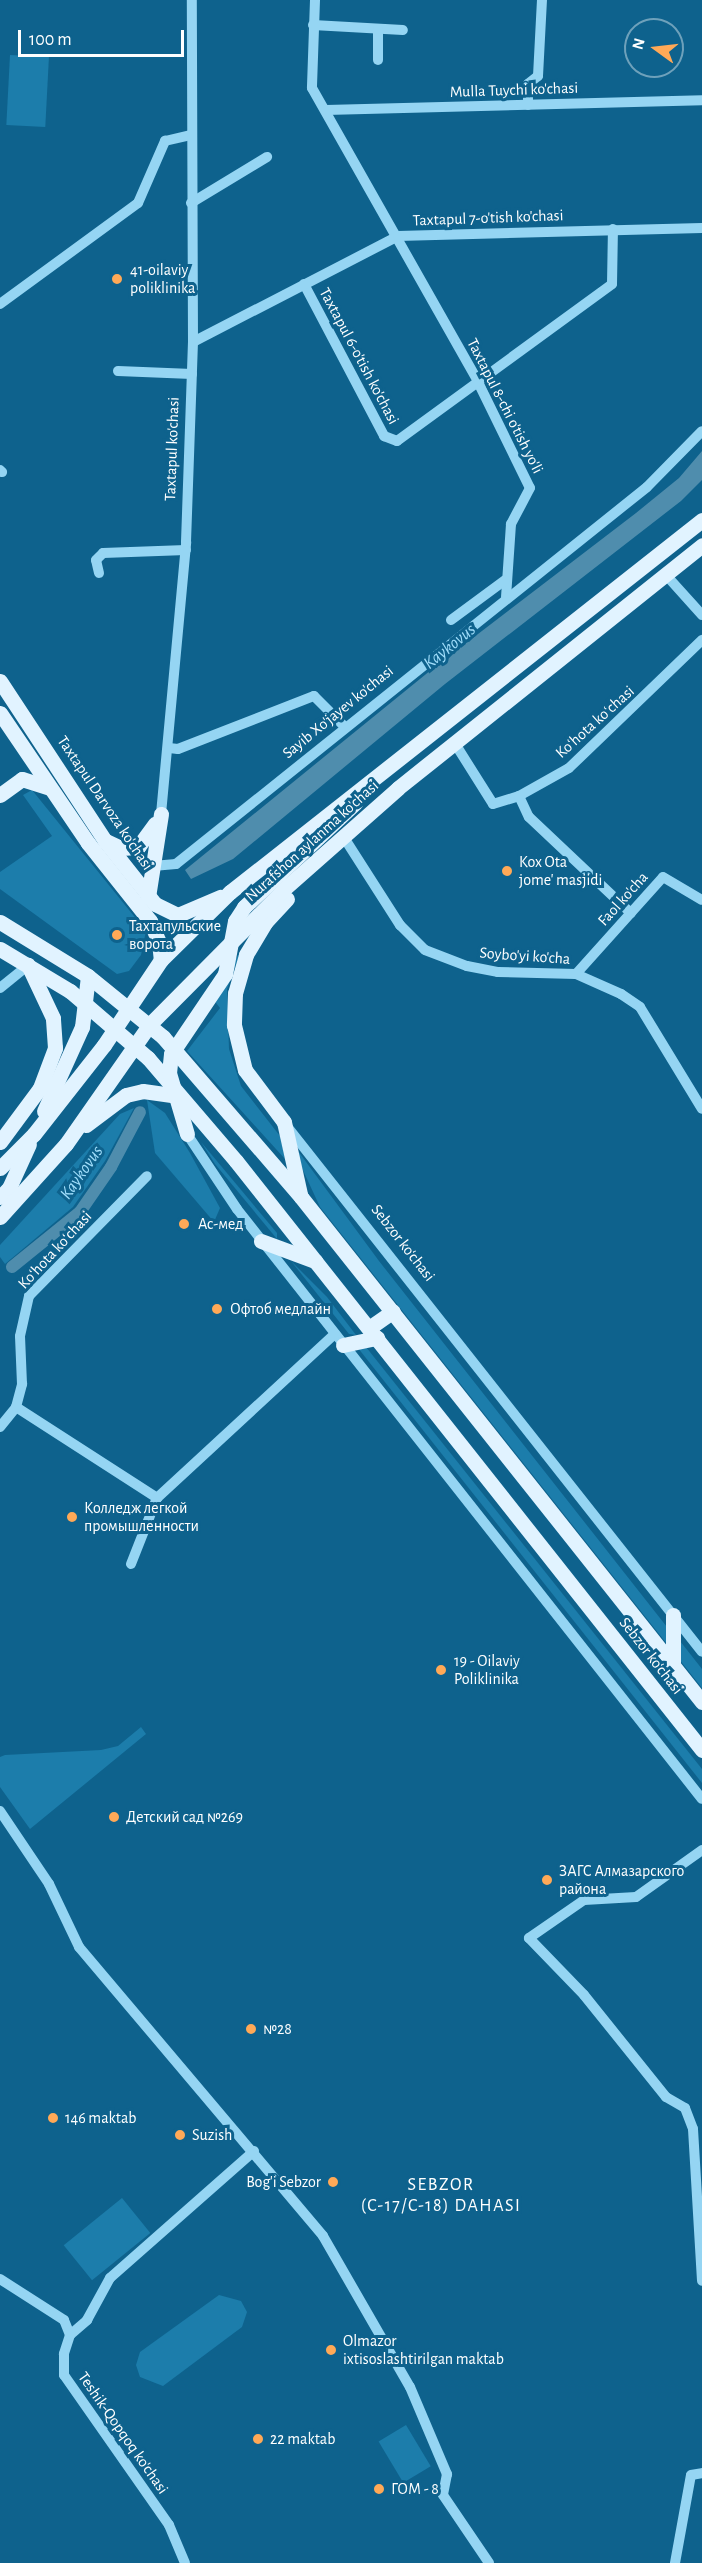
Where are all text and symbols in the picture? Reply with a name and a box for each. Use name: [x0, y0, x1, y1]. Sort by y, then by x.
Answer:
scale bar: [21, 18, 188, 56]
north arrow: [624, 18, 684, 78]
text: 100 m: [29, 31, 72, 49]
text: N: [629, 36, 648, 51]
street label: Mulla Tuychi ko'chasi: [450, 78, 578, 102]
street label: Taxtapul 7-o'tish ko'chasi: [412, 206, 564, 230]
place label: 41-oilaviy poliklinika: [130, 260, 195, 298]
marker: 41-oilaviy poliklinika: [108, 270, 126, 288]
street label: Taxtapul 6-o'tish ko'chasi: [315, 284, 403, 428]
street label: Taxtapul 8-chi o'tish yo'li: [463, 335, 547, 477]
street label: Taxtapul ko'chasi: [161, 397, 183, 501]
water label: Kaykovus: [420, 619, 480, 675]
street label: Sayib Xo'jayev ko'chasi: [279, 661, 397, 763]
street label: Koʻhota koʻchasi: [552, 682, 638, 762]
street label: Taxtapul Darvoza ko'chasi: [53, 732, 157, 874]
street label: Nurafshon aylanma ko'chasi: [241, 776, 383, 906]
place label: Kox Ota jome' masjidi: [519, 852, 602, 890]
marker: Kox Ota jome' masjidi: [500, 864, 514, 878]
street label: Faol ko'cha: [594, 868, 652, 930]
place label: Тахтапульские ворота: [129, 916, 221, 954]
marker: Тахтапульские ворота: [110, 928, 124, 942]
street label: Soybo'yi ko'cha: [479, 943, 571, 969]
water label: Kaykovus: [56, 1142, 108, 1204]
street label: Sebzor ko‘chasi: [367, 1201, 439, 1285]
street label: Koʻhota koʻchasi: [14, 1207, 96, 1293]
place label: Ас-мед: [198, 1214, 243, 1234]
marker: Ас-мед: [175, 1215, 193, 1233]
place label: Офтоб медлайн: [230, 1299, 331, 1319]
marker: Офтоб медлайн: [208, 1300, 226, 1318]
place label: Колледж легкой промышленности: [84, 1498, 199, 1536]
marker: Колледж легкой промышленности: [65, 1510, 79, 1524]
street label: Sebzor ko‘chasi: [615, 1614, 687, 1698]
place label: 19 - Oilaviy Poliklinika: [454, 1651, 520, 1689]
marker: 19 - Oilaviy Poliklinika: [432, 1661, 450, 1679]
place label: Детский сад №269: [126, 1807, 243, 1827]
marker: Детский сад №269: [107, 1810, 121, 1824]
place label: ЗАГС Алмазарского района: [559, 1861, 684, 1899]
marker: ЗАГС Алмазарского района: [540, 1873, 554, 1887]
place label: №28: [263, 2019, 292, 2039]
marker: №28: [244, 2022, 258, 2036]
place label: 146 maktab: [65, 2108, 137, 2128]
marker: 146 maktab: [46, 2111, 60, 2125]
place label: Suzish: [192, 2125, 232, 2145]
marker: Suzish: [173, 2128, 187, 2142]
place label: Bog'i Sebzor: [246, 2172, 321, 2192]
marker: Bog'i Sebzor: [326, 2175, 340, 2189]
district label: SEBZOR (C-17/C-18) DAHASI: [361, 2175, 521, 2218]
place label: Olmazor ixtisoslashtirilgan maktab: [343, 2331, 504, 2369]
marker: Olmazor ixtisoslashtirilgan maktab: [324, 2343, 338, 2357]
street label: Teshik-Qopqoq ko'chasi: [74, 2368, 172, 2498]
place label: 22 maktab: [270, 2429, 335, 2449]
marker: 22 maktab: [251, 2432, 265, 2446]
place label: ГОМ - 8: [391, 2479, 439, 2499]
marker: ГОМ - 8: [372, 2482, 386, 2496]

